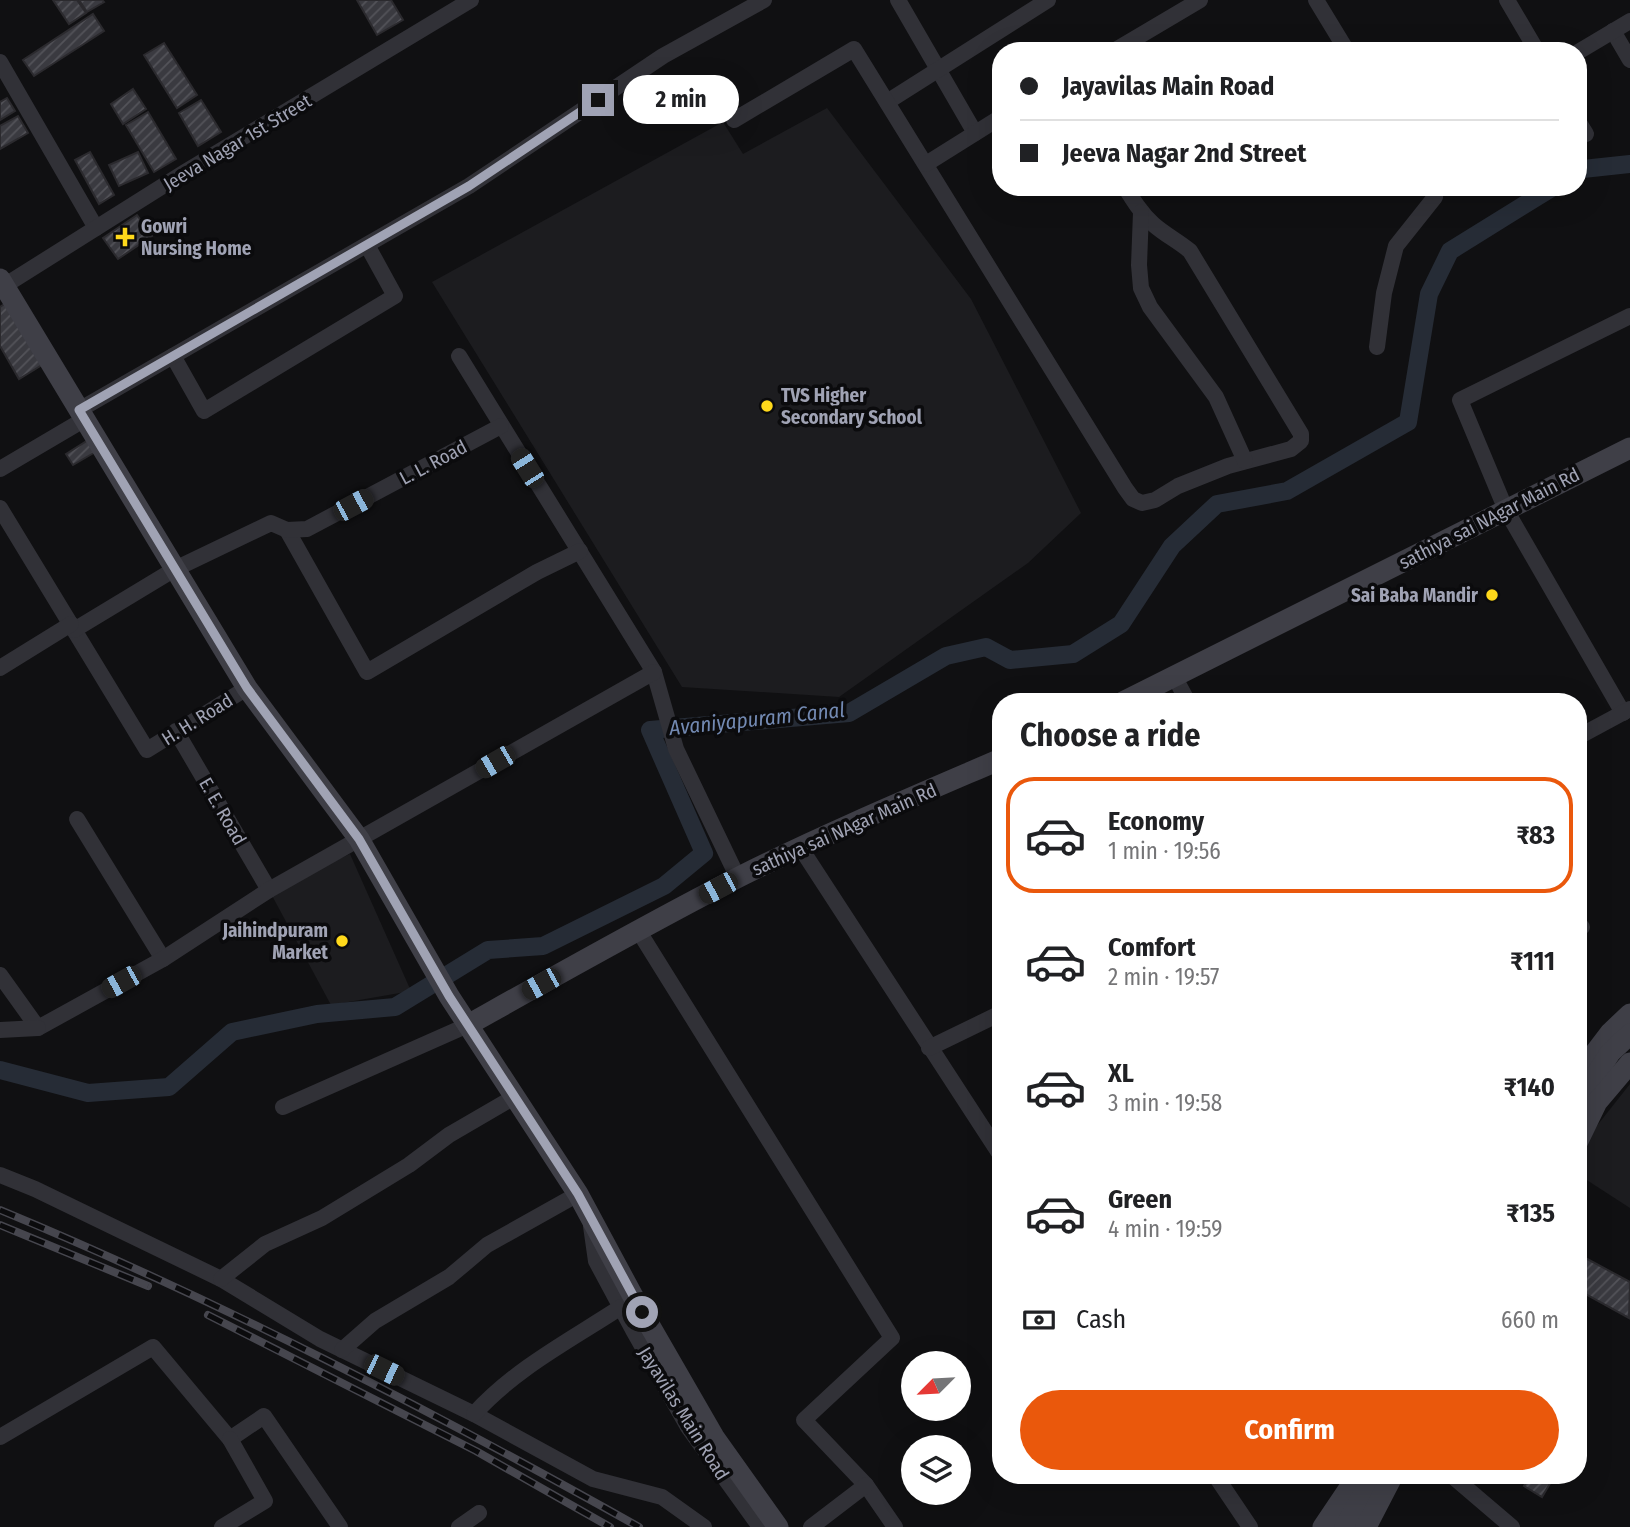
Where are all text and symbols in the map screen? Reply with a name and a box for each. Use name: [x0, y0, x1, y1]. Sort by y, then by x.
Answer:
text: Jayavilas Main Road: [1062, 71, 1274, 102]
callout: 2 min: [622, 76, 738, 124]
route end: [582, 84, 614, 116]
text: 2 min: [656, 85, 707, 113]
street label: Jeeva Nagar 1st Street: [159, 89, 316, 196]
text: Jeeva Nagar 2nd Street: [1062, 138, 1306, 169]
place label: Gowri Nursing Home: [141, 215, 252, 260]
marker: Gowri Nursing Home: [115, 227, 135, 247]
place label: TVS Higher Secondary School: [781, 384, 923, 429]
marker: TVS Higher Secondary School: [759, 398, 775, 414]
street label: L. L. Road: [396, 435, 471, 490]
car: [507, 445, 548, 491]
street label: sathiya sai NAgar Main Rd: [1395, 463, 1583, 574]
car: [330, 486, 377, 524]
place label: Sai Baba Mandir: [1351, 584, 1479, 607]
marker: Sai Baba Mandir: [1484, 587, 1500, 603]
street label: H. H. Road: [158, 689, 237, 750]
water label: Avaniyapuram Canal: [667, 697, 846, 741]
text: Choose a ride: [1020, 716, 1201, 754]
car: [472, 742, 519, 782]
street label: E. E. Road: [194, 773, 251, 849]
street label: sathiya sai NAgar Main Rd: [748, 778, 940, 881]
icon: car: [1024, 804, 1087, 867]
text: Economy: [1108, 806, 1204, 837]
text: ₹83: [1517, 820, 1555, 851]
text: 1 min · 19:56: [1108, 837, 1221, 865]
car: [695, 869, 742, 907]
place label: Jaihindpuram Market: [221, 919, 328, 964]
icon: car: [1024, 930, 1087, 993]
text: Comfort: [1108, 932, 1196, 963]
marker: Jaihindpuram Market: [334, 933, 350, 949]
text: ₹111: [1510, 946, 1555, 977]
car: [98, 963, 145, 1001]
text: 2 min · 19:57: [1108, 963, 1219, 991]
car: [518, 965, 565, 1003]
icon: car: [1024, 1056, 1087, 1119]
text: XL: [1108, 1058, 1134, 1089]
text: ₹140: [1504, 1072, 1555, 1103]
text: 3 min · 19:58: [1108, 1089, 1222, 1117]
icon: car: [1024, 1182, 1087, 1245]
text: Green: [1108, 1184, 1172, 1215]
text: ₹135: [1506, 1198, 1555, 1229]
text: 4 min · 19:59: [1108, 1215, 1222, 1243]
route start: [626, 1296, 658, 1328]
icon: cash: [1020, 1301, 1058, 1339]
text: Cash: [1076, 1304, 1126, 1335]
text: 660 m: [1501, 1306, 1559, 1334]
street label: Jayavilas Main Road: [633, 1342, 734, 1484]
car: [361, 1351, 408, 1389]
north arrow: [901, 1351, 971, 1421]
map controls: [901, 1351, 971, 1505]
button: Confirm: [1020, 1390, 1559, 1470]
button: layers: [901, 1435, 971, 1505]

